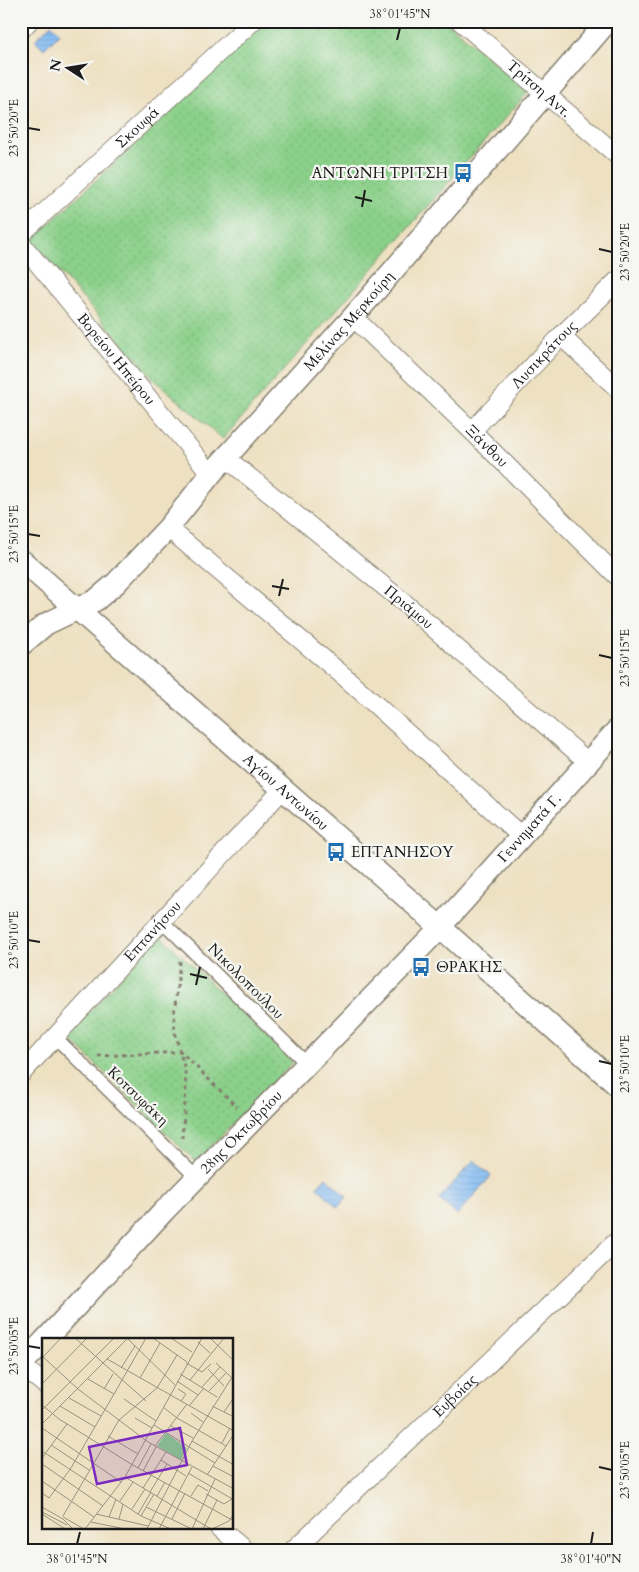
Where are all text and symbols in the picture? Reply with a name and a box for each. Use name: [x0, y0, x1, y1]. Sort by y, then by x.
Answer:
text: 38°01'45"N: [370, 6, 431, 22]
north arrow: [42, 42, 92, 92]
street label: Τρίτση Αντ.: [503, 55, 576, 122]
text: N: [45, 57, 66, 73]
text: 23°50'20"E: [6, 99, 22, 157]
street label: Σκουφά: [111, 102, 164, 153]
bus stop icon: ΑΝΤΩΝΗ ΤΡΙΤΣΗ: [452, 162, 474, 184]
place label: ΑΝΤΩΝΗ ΤΡΙΤΣΗ: [312, 163, 448, 183]
text: 23°50'20"E: [617, 223, 633, 281]
street label: Μελίνας Μερκούρη: [299, 267, 398, 375]
street label: Βορείου Ηπείρου: [73, 309, 160, 409]
street label: Λυσικράτους: [507, 316, 582, 393]
street label: Ξάνθου: [461, 420, 513, 472]
text: 23°50'15"E: [6, 505, 22, 563]
street label: Πριάμου: [380, 581, 438, 634]
text: 23°50'15"E: [617, 629, 633, 687]
street label: Αγίου Αντωνίου: [239, 749, 333, 835]
street label: Γεννηματά Γ.: [493, 789, 566, 867]
bus stop icon: ΕΠΤΑΝΗΣΟΥ: [325, 841, 347, 863]
place label: ΕΠΤΑΝΗΣΟΥ: [351, 842, 454, 862]
street label: Επτανήσου: [119, 896, 186, 966]
text: 23°50'10"E: [6, 911, 22, 969]
street label: Νικολοπούλου: [204, 939, 289, 1024]
bus stop icon: ΘΡΑΚΗΣ: [410, 956, 432, 978]
place label: ΘΡΑΚΗΣ: [436, 957, 502, 977]
text: 23°50'10"E: [617, 1035, 633, 1093]
street label: Κοτσυφάκη: [103, 1062, 173, 1130]
street label: 28ης Οκτωβρίου: [196, 1085, 287, 1178]
text: 23°50'05"E: [6, 1317, 22, 1375]
inset map: [42, 1338, 234, 1530]
street label: Ευβοίας: [428, 1369, 482, 1422]
text: 23°50'05"E: [617, 1441, 633, 1499]
text: 38°01'45"N: [47, 1551, 108, 1567]
text: 38°01'40"N: [561, 1551, 622, 1567]

